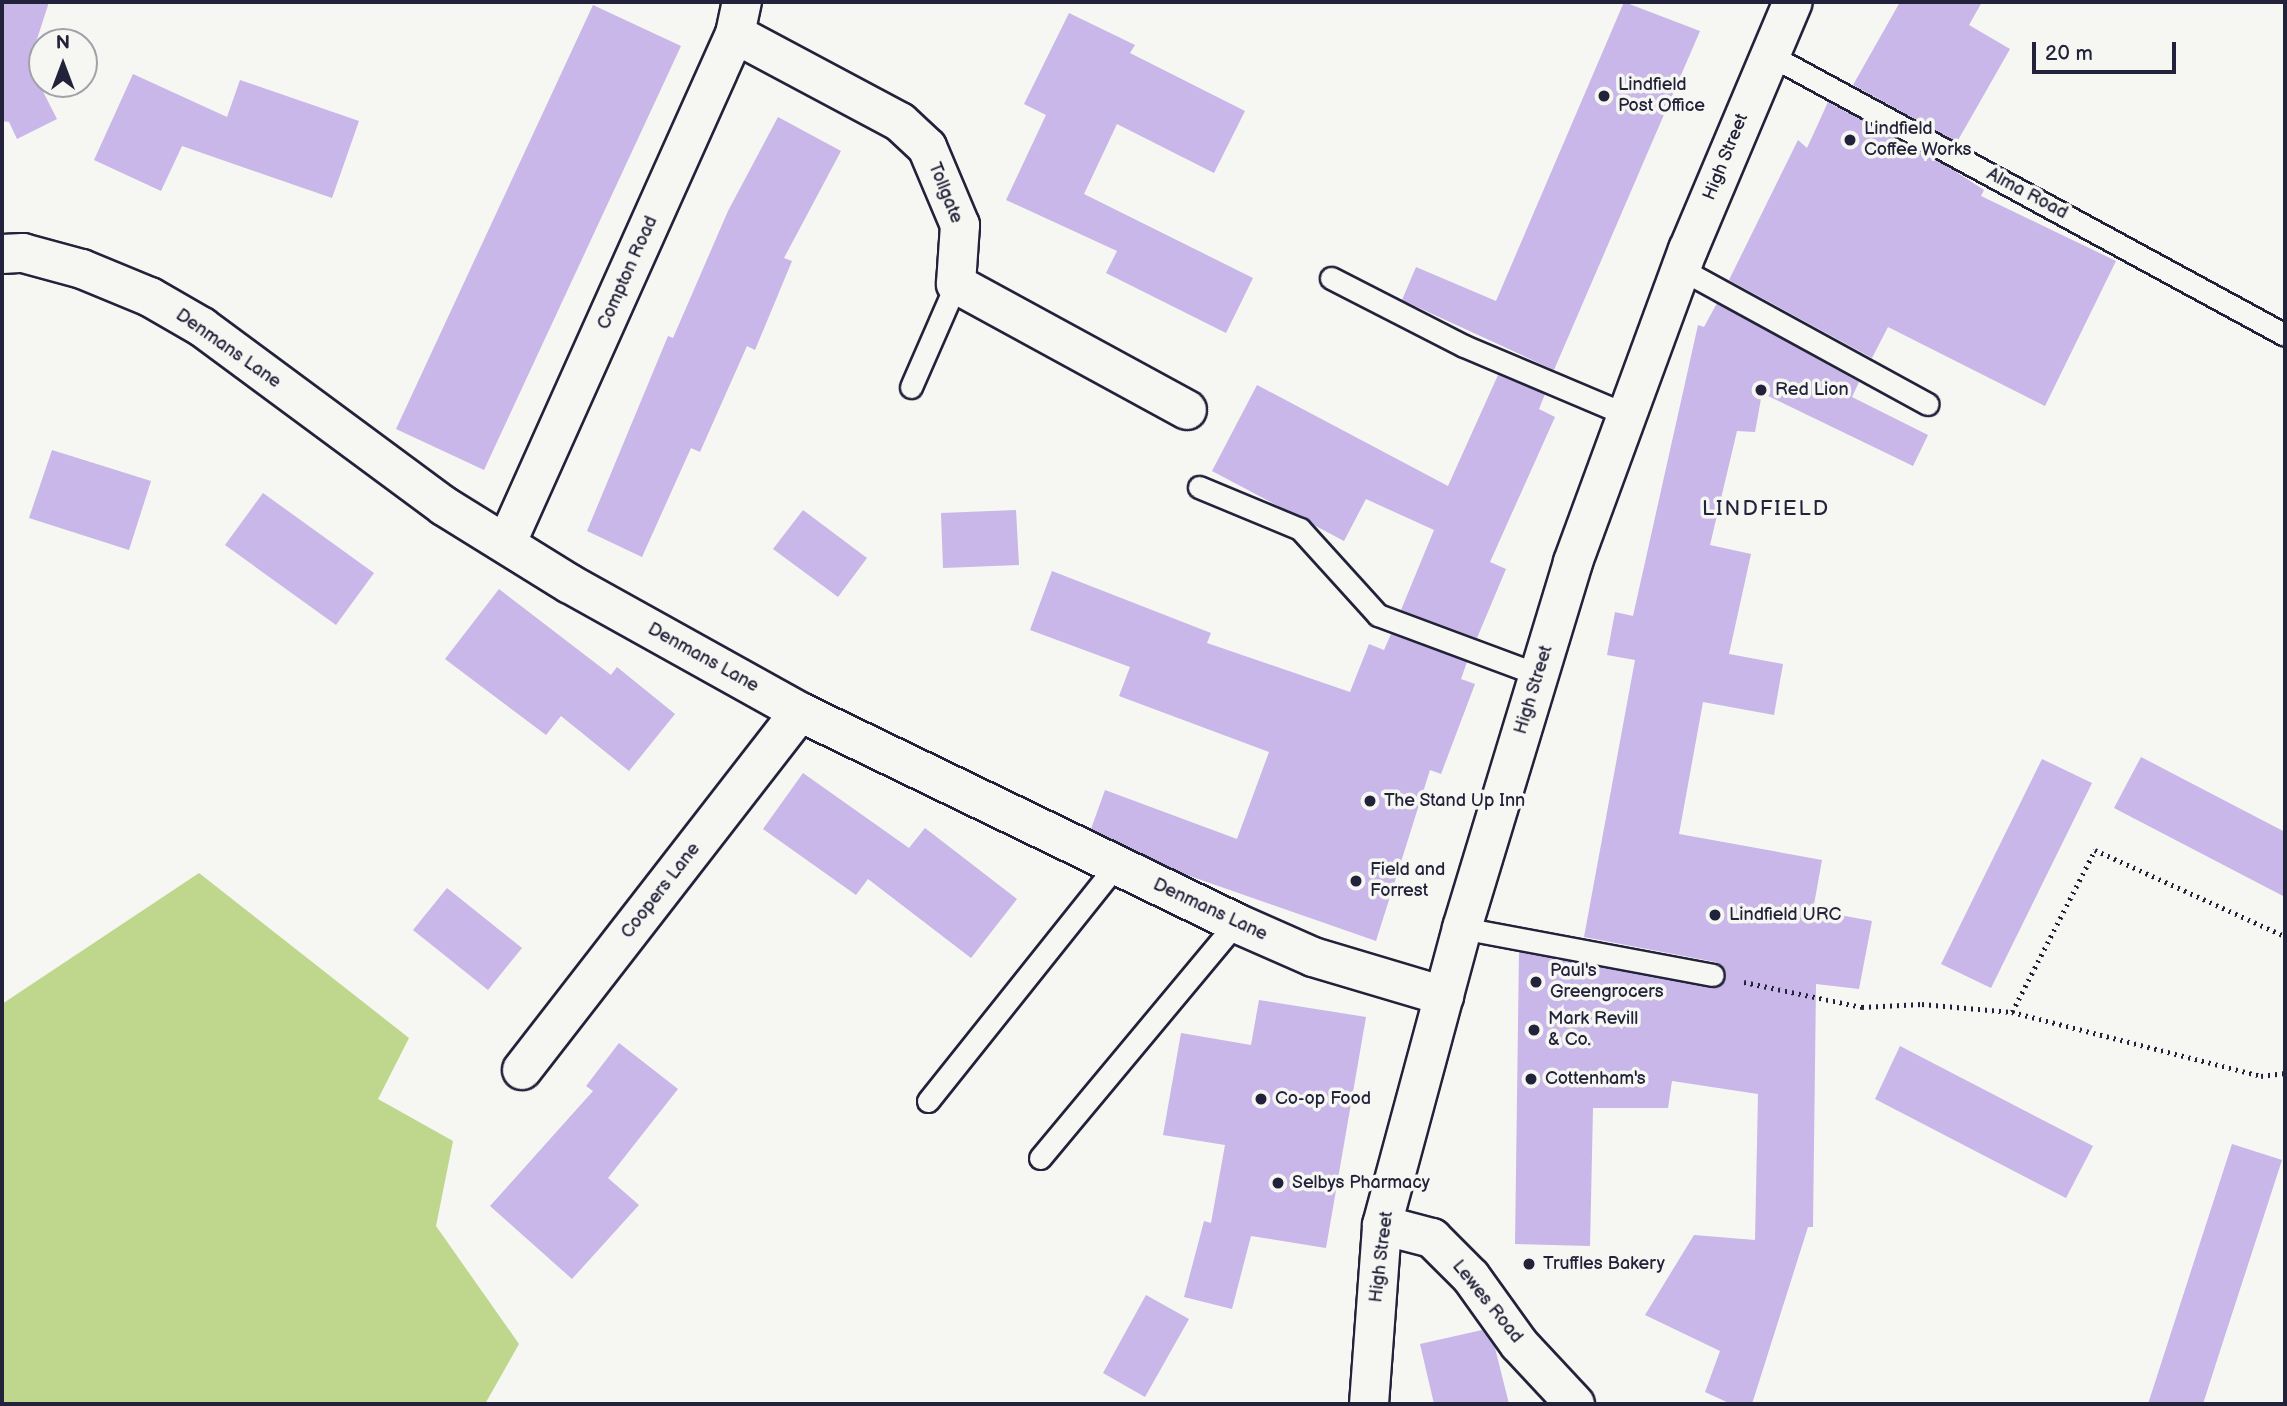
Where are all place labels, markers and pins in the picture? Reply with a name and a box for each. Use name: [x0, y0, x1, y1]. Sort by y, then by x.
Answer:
place label: Lindfield Post Office: [1618, 75, 1705, 118]
marker: Lindfield Post Office: [1596, 88, 1612, 104]
place label: Lindfield Coffee Works: [1864, 119, 1972, 162]
marker: Lindfield Coffee Works: [1842, 132, 1858, 148]
place label: Red Lion: [1775, 379, 1849, 401]
marker: Red Lion: [1753, 382, 1769, 398]
place label: The Stand Up Inn: [1384, 790, 1526, 812]
marker: The Stand Up Inn: [1362, 793, 1378, 809]
place label: Field and Forrest: [1370, 860, 1445, 903]
marker: Field and Forrest: [1348, 873, 1364, 889]
place label: Lindfield URC: [1729, 904, 1841, 926]
marker: Lindfield URC: [1707, 907, 1723, 923]
place label: Paul's Greengrocers: [1550, 961, 1664, 1004]
marker: Paul's Greengrocers: [1528, 974, 1544, 990]
place label: Mark Revill & Co.: [1548, 1009, 1638, 1052]
marker: Mark Revill & Co.: [1526, 1022, 1542, 1038]
place label: Cottenham's: [1545, 1068, 1646, 1090]
marker: Cottenham's: [1523, 1071, 1539, 1087]
place label: Co-op Food: [1275, 1088, 1371, 1110]
marker: Co-op Food: [1253, 1091, 1269, 1107]
place label: Selbys Pharmacy: [1292, 1172, 1430, 1194]
marker: Selbys Pharmacy: [1270, 1175, 1286, 1191]
place label: Truffles Bakery: [1543, 1253, 1665, 1275]
marker: Truffles Bakery: [1521, 1256, 1537, 1272]

